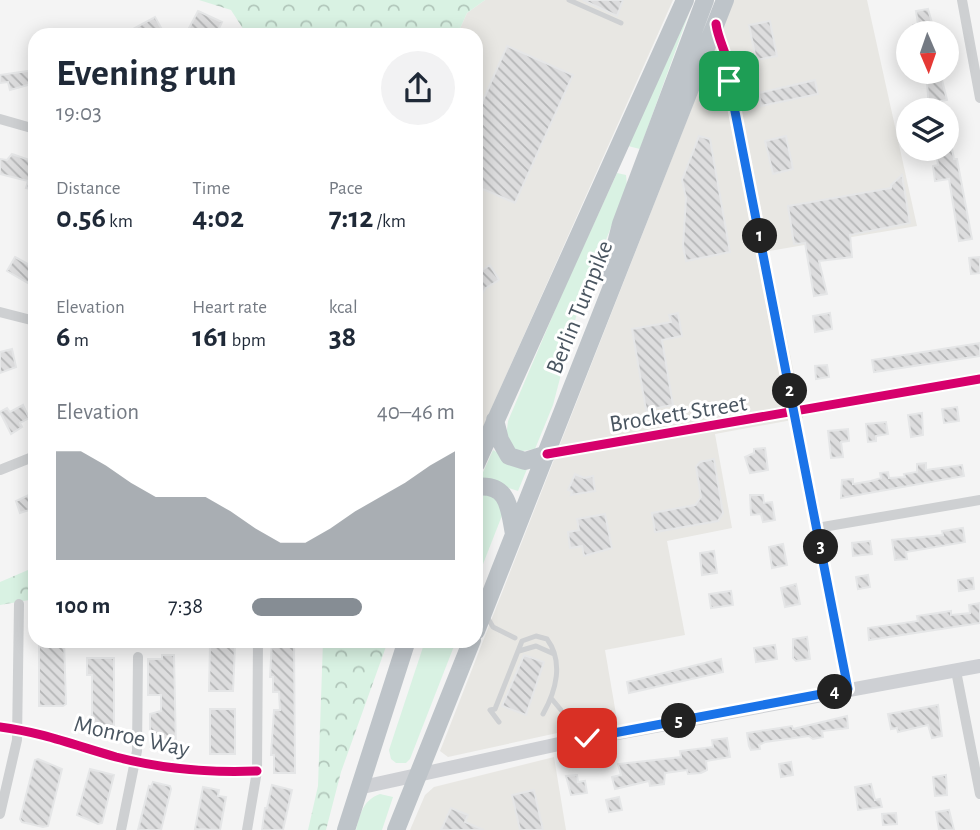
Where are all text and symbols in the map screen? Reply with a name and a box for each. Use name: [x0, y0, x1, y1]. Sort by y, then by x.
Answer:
north arrow: [896, 21, 959, 84]
map controls: [896, 21, 959, 161]
button: share: [381, 51, 455, 125]
pin: [699, 51, 759, 111]
text: Evening run: [56, 55, 237, 93]
icon: arrive: [710, 62, 748, 100]
button: layers: [896, 98, 959, 161]
text: 19:03: [56, 102, 102, 125]
text: Distance: [56, 179, 120, 198]
text: Time: [192, 179, 230, 198]
text: Pace: [329, 179, 363, 198]
text: 0.56: [56, 203, 106, 233]
text: 4:02: [192, 203, 244, 233]
text: 7:12: [329, 203, 373, 233]
text: km: [106, 212, 133, 231]
text: /km: [373, 212, 406, 231]
pin: 1: [742, 218, 778, 254]
text: 1: [756, 226, 763, 245]
street label: Berlin Turnpike: [542, 237, 618, 377]
text: Elevation: [56, 298, 125, 317]
text: Heart rate: [192, 298, 267, 317]
text: kcal: [329, 298, 358, 317]
text: 6: [56, 322, 71, 352]
text: 161: [192, 322, 228, 352]
text: 38: [329, 322, 356, 352]
text: m: [71, 331, 89, 350]
text: bpm: [228, 331, 266, 350]
pin: 2: [772, 374, 808, 408]
text: 2: [785, 381, 794, 400]
street label: Brockett Street: [608, 391, 749, 437]
text: Elevation: [56, 401, 139, 424]
text: 40–46 m: [377, 401, 455, 424]
pin: 3: [804, 530, 838, 564]
text: 3: [816, 537, 825, 556]
text: 100 m: [56, 595, 110, 618]
text: 7:38: [168, 595, 203, 618]
pin: 4: [818, 674, 852, 710]
text: 4: [830, 682, 839, 701]
pin: 5: [662, 704, 696, 738]
pin: [557, 708, 617, 768]
text: 5: [674, 711, 683, 730]
street label: Monroe Way: [72, 712, 192, 762]
icon: check: [568, 719, 606, 757]

